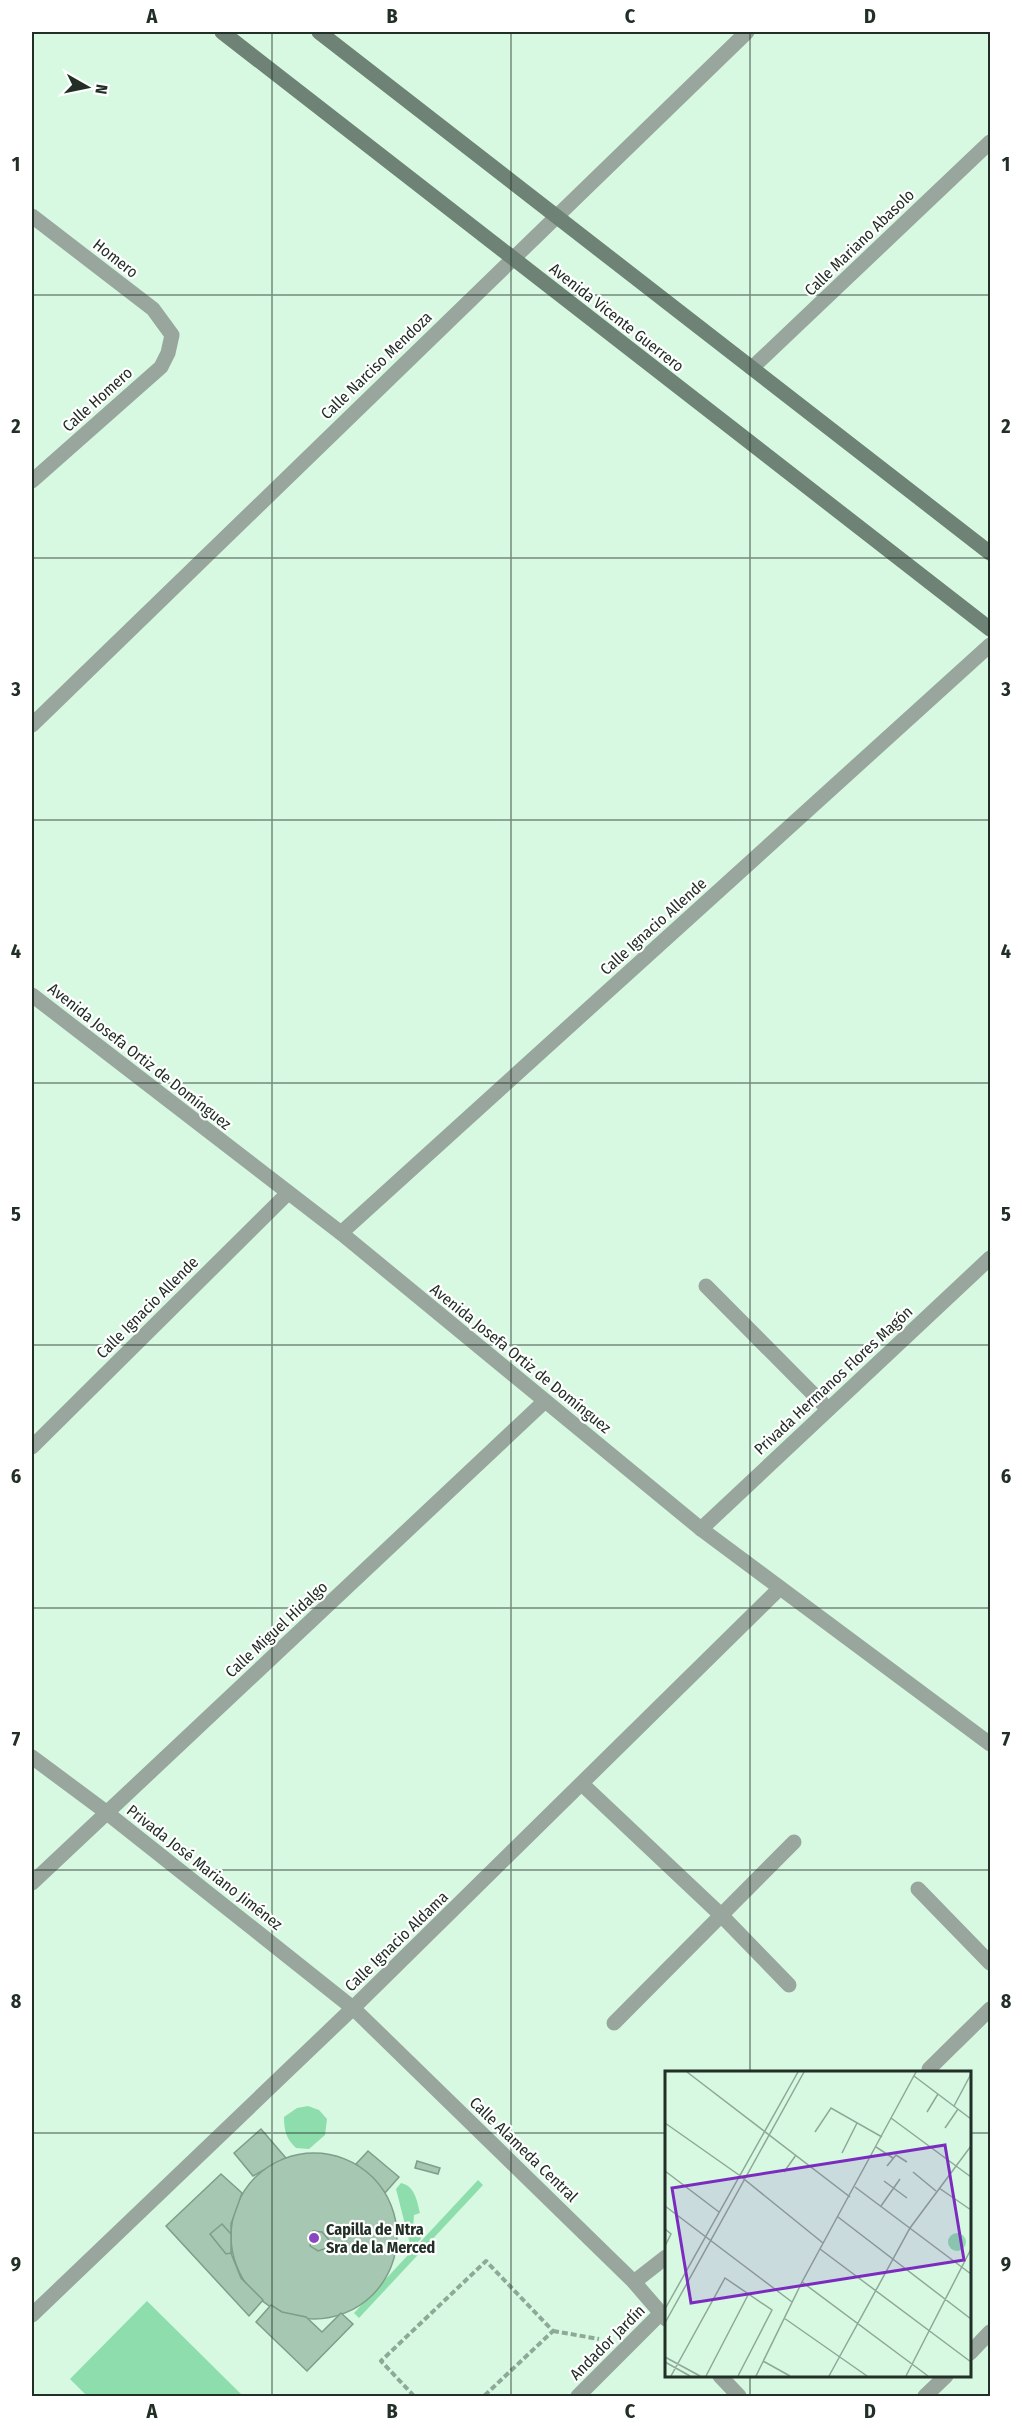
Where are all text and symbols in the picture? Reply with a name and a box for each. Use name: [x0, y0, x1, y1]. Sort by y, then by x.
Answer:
text: A: [146, 4, 159, 28]
text: B: [386, 4, 398, 28]
text: C: [625, 4, 636, 28]
text: D: [864, 4, 876, 28]
north arrow: [57, 57, 117, 117]
text: N: [91, 83, 111, 95]
text: 1: [12, 152, 20, 176]
text: 1: [1002, 152, 1010, 176]
street label: Calle Mariano Abasolo: [800, 185, 918, 300]
street label: Homero: [89, 235, 142, 282]
street label: Avenida Vicente Guerrero: [546, 259, 688, 376]
street label: Calle Narciso Mendoza: [317, 307, 436, 423]
street label: Calle Homero: [58, 363, 136, 436]
text: 2: [10, 414, 21, 438]
text: 2: [1000, 414, 1011, 438]
text: 3: [10, 677, 21, 701]
text: 3: [1000, 677, 1011, 701]
street label: Calle Ignacio Allende: [596, 874, 710, 979]
text: 4: [11, 939, 21, 963]
text: 4: [1001, 939, 1011, 963]
street label: Avenida Josefa Ortiz de Domínguez: [44, 979, 235, 1134]
text: 5: [11, 1202, 21, 1226]
text: 5: [1001, 1202, 1011, 1226]
street label: Calle Ignacio Allende: [92, 1252, 202, 1362]
street label: Avenida Josefa Ortiz de Domínguez: [426, 1280, 615, 1437]
street label: Privada Hermanos Flores Magón: [750, 1302, 916, 1459]
text: 6: [11, 1464, 21, 1488]
text: 6: [1001, 1464, 1011, 1488]
street label: Calle Miguel Hidalgo: [221, 1577, 331, 1682]
text: 7: [12, 1727, 21, 1751]
text: 7: [1002, 1727, 1011, 1751]
street label: Privada José Mariano Jiménez: [123, 1801, 286, 1934]
street label: Calle Ignacio Aldama: [341, 1887, 452, 1995]
text: 8: [11, 1989, 22, 2013]
text: 8: [1001, 1989, 1012, 2013]
inset map: [665, 2071, 971, 2377]
street label: Calle Alameda Central: [466, 2093, 582, 2206]
place label: Capilla de Ntra Sra de la Merced: [326, 2220, 435, 2257]
marker: Capilla de Ntra Sra de la Merced: [307, 2231, 321, 2245]
text: 9: [11, 2252, 21, 2276]
text: 9: [1001, 2252, 1011, 2276]
street label: Andador Jardín: [566, 2301, 649, 2384]
text: A: [146, 2399, 159, 2423]
text: B: [386, 2399, 398, 2423]
text: C: [625, 2399, 636, 2423]
text: D: [864, 2399, 876, 2423]

